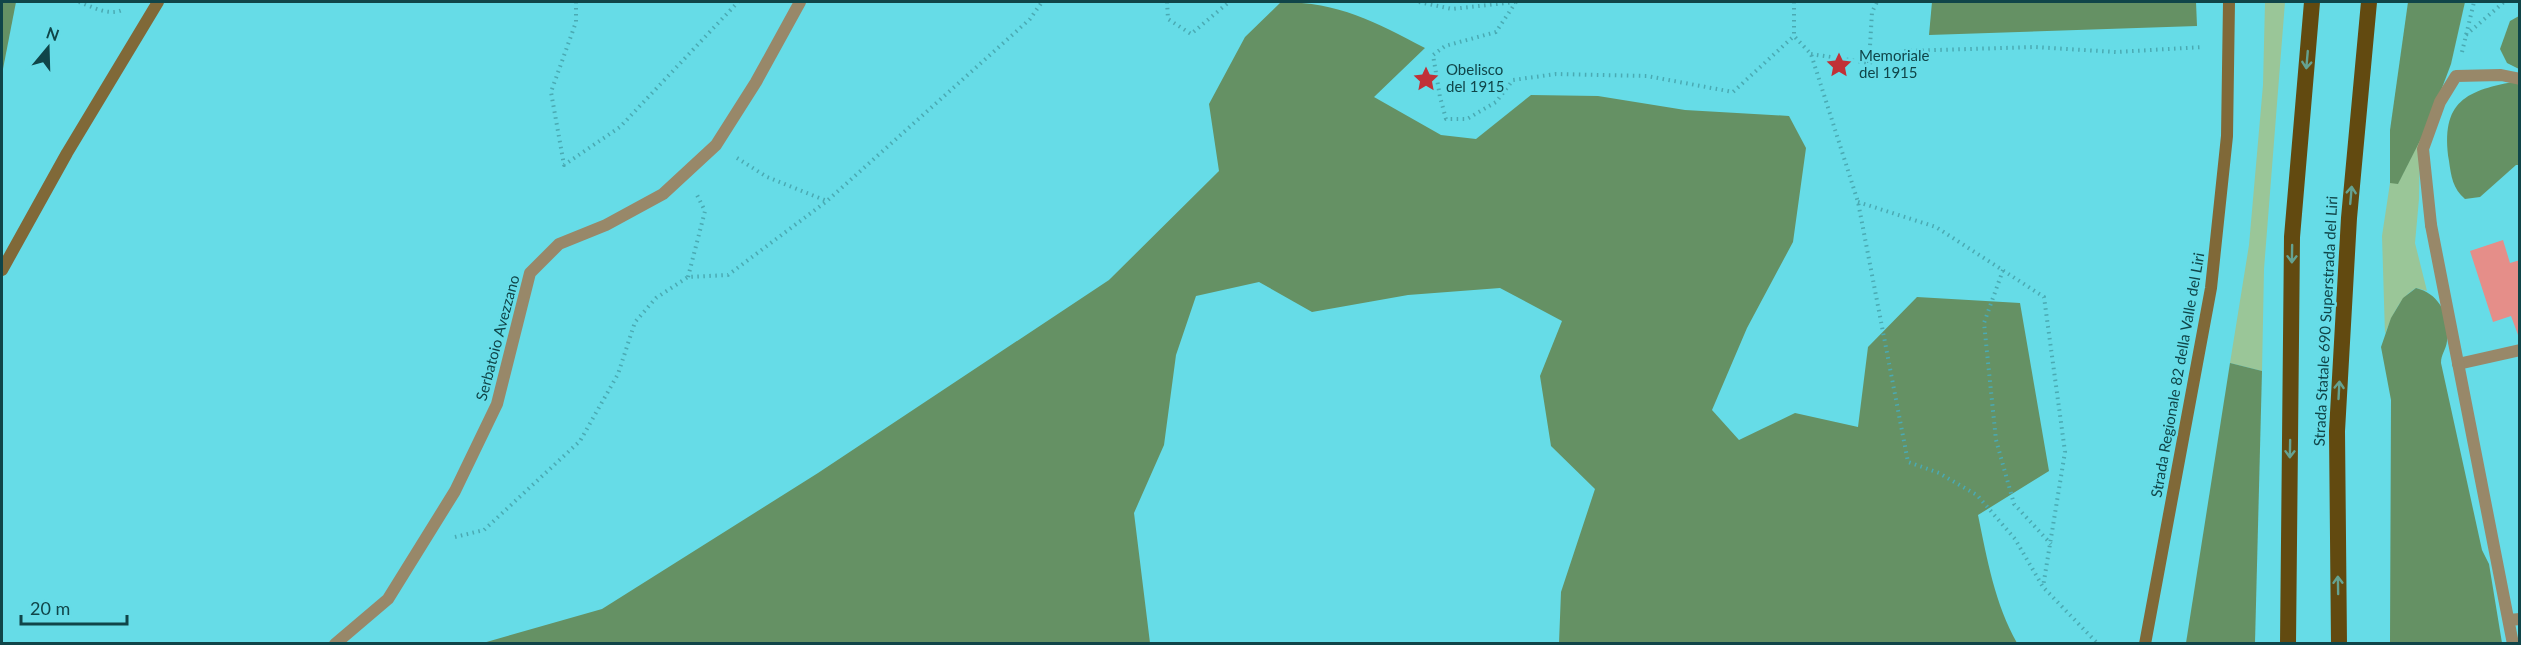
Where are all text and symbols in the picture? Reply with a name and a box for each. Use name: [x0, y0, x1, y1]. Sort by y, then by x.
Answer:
north arrow: [18, 18, 78, 78]
text: N: [44, 22, 62, 44]
place label: Memoriale del 1915: [1859, 46, 1930, 81]
one-way arrow: [2301, 49, 2312, 69]
place icon: Memoriale del 1915: [1824, 50, 1854, 80]
place label: Obelisco del 1915: [1446, 60, 1505, 95]
place icon: Obelisco del 1915: [1411, 64, 1441, 94]
one-way arrow: [2346, 186, 2357, 206]
street label: Strada Statale 690 Superstrada del Liri: [2309, 195, 2341, 447]
one-way arrow: [2286, 244, 2297, 264]
street label: Strada Regionale 82 della Valle del Liri: [2147, 251, 2207, 499]
street label: Serbatoio Avezzano: [472, 273, 522, 403]
one-way arrow: [2334, 381, 2345, 401]
one-way arrow: [2284, 439, 2296, 459]
one-way arrow: [2332, 576, 2344, 596]
scale bar: [21, 588, 128, 626]
text: 20 m: [30, 597, 70, 619]

